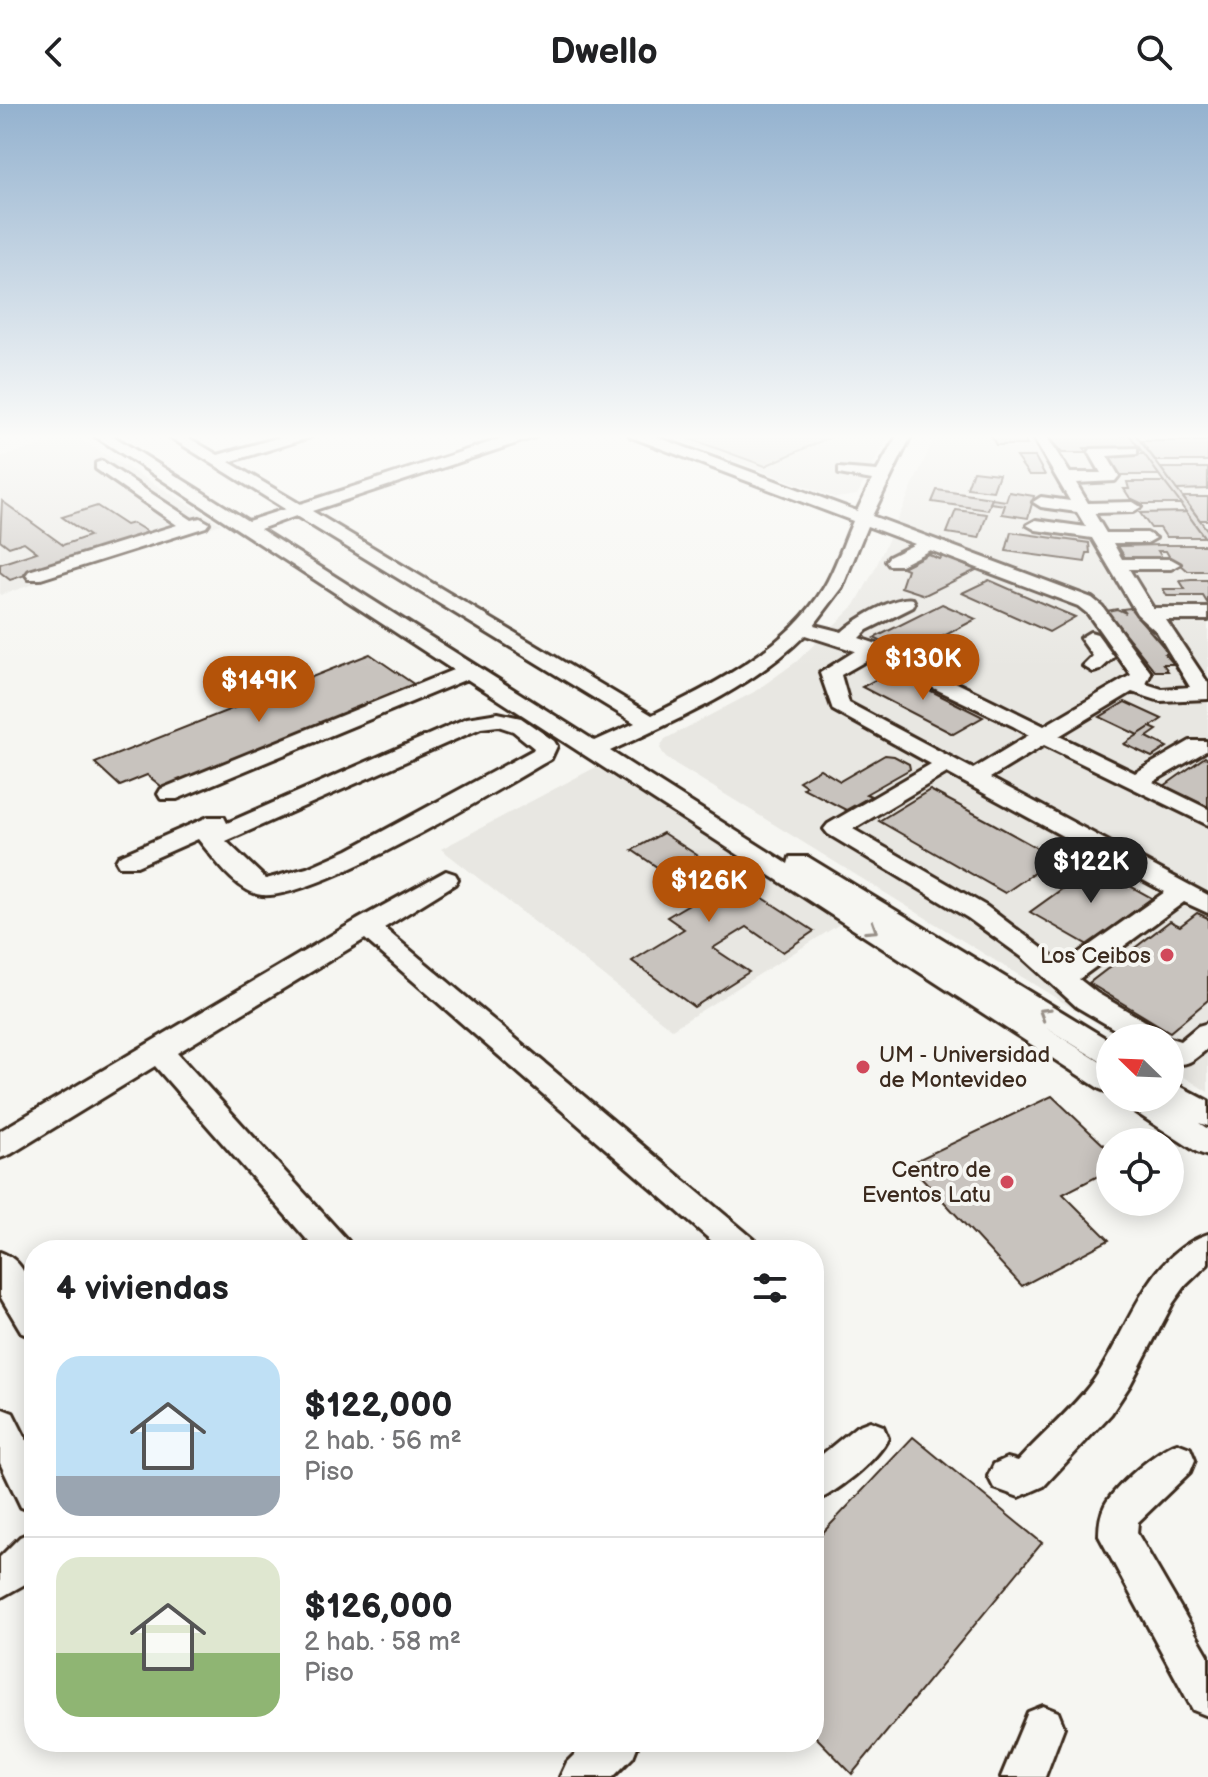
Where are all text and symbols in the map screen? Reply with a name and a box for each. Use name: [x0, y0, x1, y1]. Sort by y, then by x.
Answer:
icon: back: [32, 30, 76, 74]
icon: search: [1132, 30, 1176, 74]
text: Dwello: [550, 31, 658, 74]
pin: $130K: [867, 634, 979, 702]
text: $130K: [884, 644, 962, 675]
pin: $149K: [203, 656, 315, 724]
text: $149K: [221, 666, 297, 697]
pin: $122K: [1035, 837, 1147, 905]
text: $122K: [1053, 847, 1129, 878]
pin: $126K: [653, 856, 765, 924]
text: $126K: [670, 866, 748, 897]
one-way arrow: [863, 919, 877, 934]
place label: Los Ceibos: [1040, 943, 1151, 970]
marker: Los Ceibos: [1158, 946, 1176, 964]
one-way arrow: [1038, 1008, 1053, 1023]
north arrow: [1096, 1024, 1184, 1112]
map controls: [1096, 1024, 1184, 1216]
place label: UM - Universidad de Montevideo: [879, 1042, 1050, 1094]
marker: UM - Universidad de Montevideo: [854, 1058, 872, 1076]
button: locate: [1096, 1128, 1184, 1216]
place label: Centro de Eventos Latu: [862, 1157, 991, 1209]
marker: Centro de Eventos Latu: [998, 1173, 1016, 1191]
icon: filters: [748, 1266, 792, 1310]
text: 4 viviendas: [56, 1268, 229, 1309]
text: $122,000: [304, 1385, 453, 1426]
icon: home: [120, 1388, 216, 1484]
text: 2 hab. · 56 m²: [304, 1426, 462, 1457]
text: Piso: [304, 1457, 354, 1488]
text: $126,000: [304, 1586, 453, 1627]
icon: home: [120, 1589, 216, 1685]
text: 2 hab. · 58 m²: [304, 1627, 461, 1658]
text: Piso: [304, 1658, 354, 1689]

